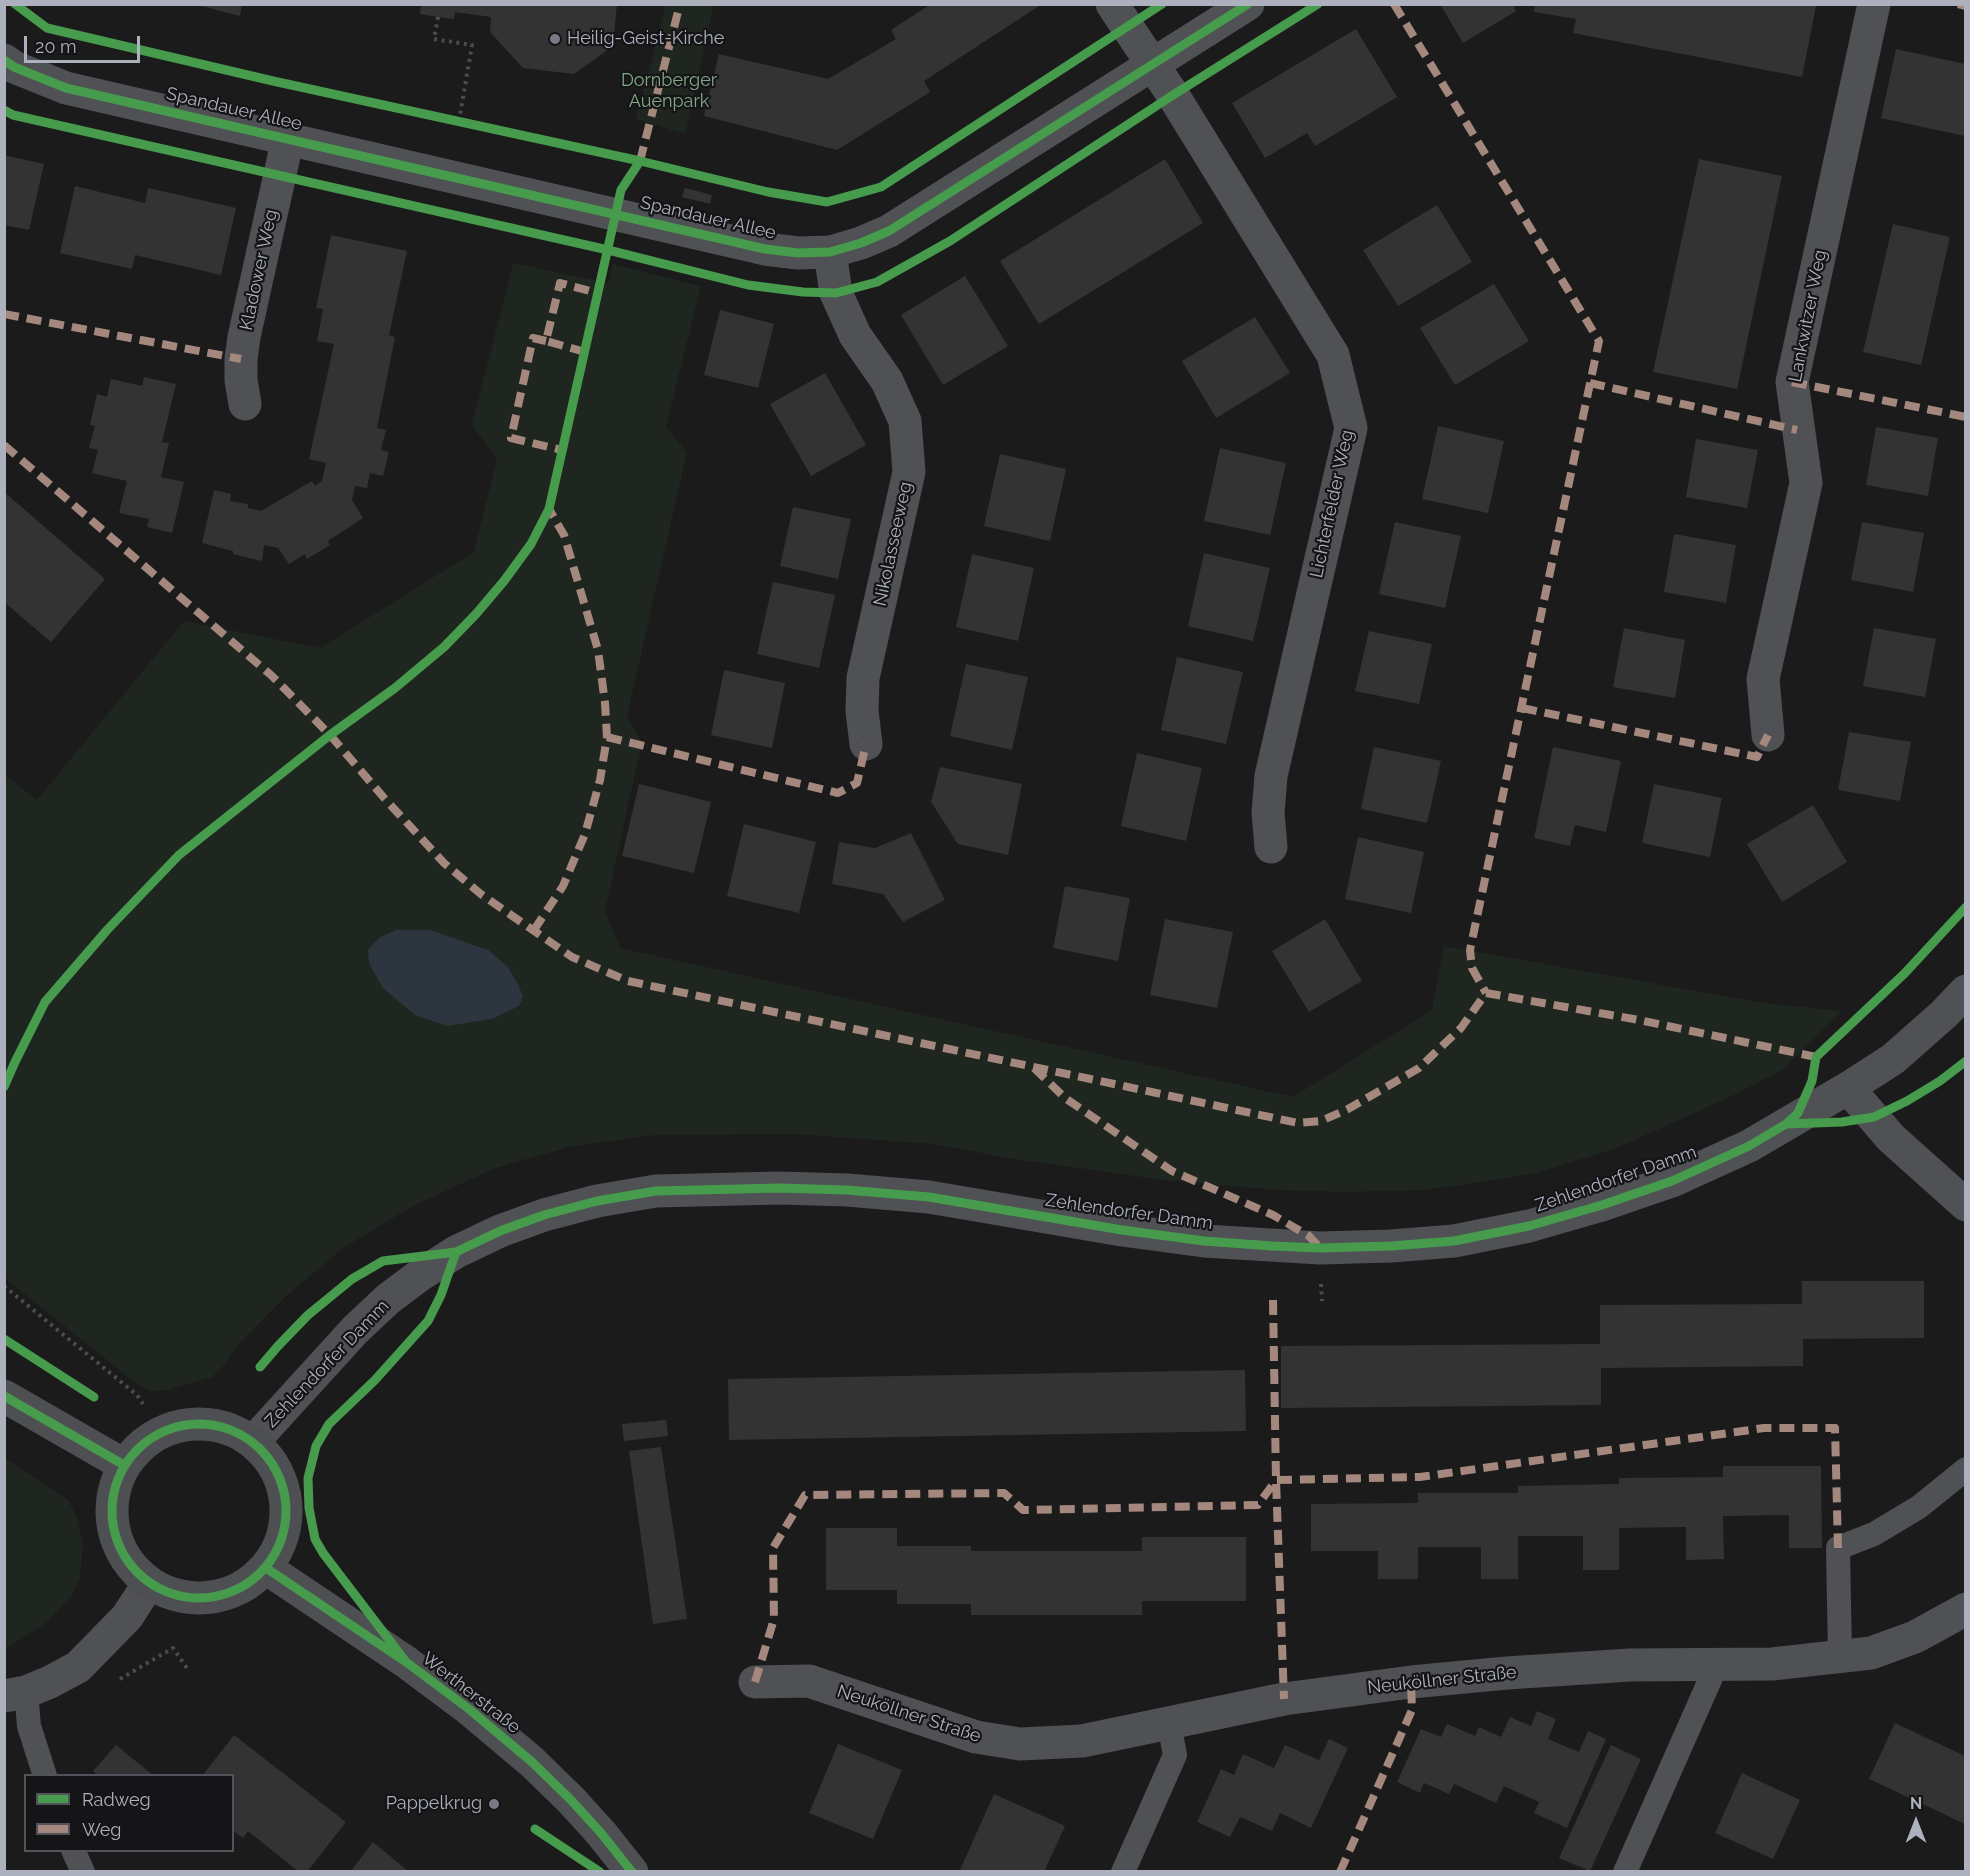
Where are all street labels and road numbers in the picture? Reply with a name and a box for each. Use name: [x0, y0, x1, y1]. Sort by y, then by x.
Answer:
street label: Spandauer Allee: [164, 83, 304, 135]
street label: Spandauer Allee: [638, 192, 778, 244]
street label: Kladower Weg: [236, 208, 282, 332]
street label: Lankwitzer Weg: [1785, 248, 1831, 384]
street label: Lichterfelder Weg: [1306, 428, 1358, 580]
street label: Nikolasseeweg: [869, 480, 917, 608]
street label: Zehlendorfer Damm: [1533, 1141, 1699, 1217]
street label: Zehlendorfer Damm: [1044, 1190, 1214, 1234]
street label: Zehlendorfer Damm: [260, 1296, 394, 1432]
street label: Wertherstraße: [417, 1648, 525, 1738]
street label: Neuköllner Straße: [1366, 1661, 1518, 1699]
street label: Neuköllner Straße: [834, 1681, 984, 1747]

